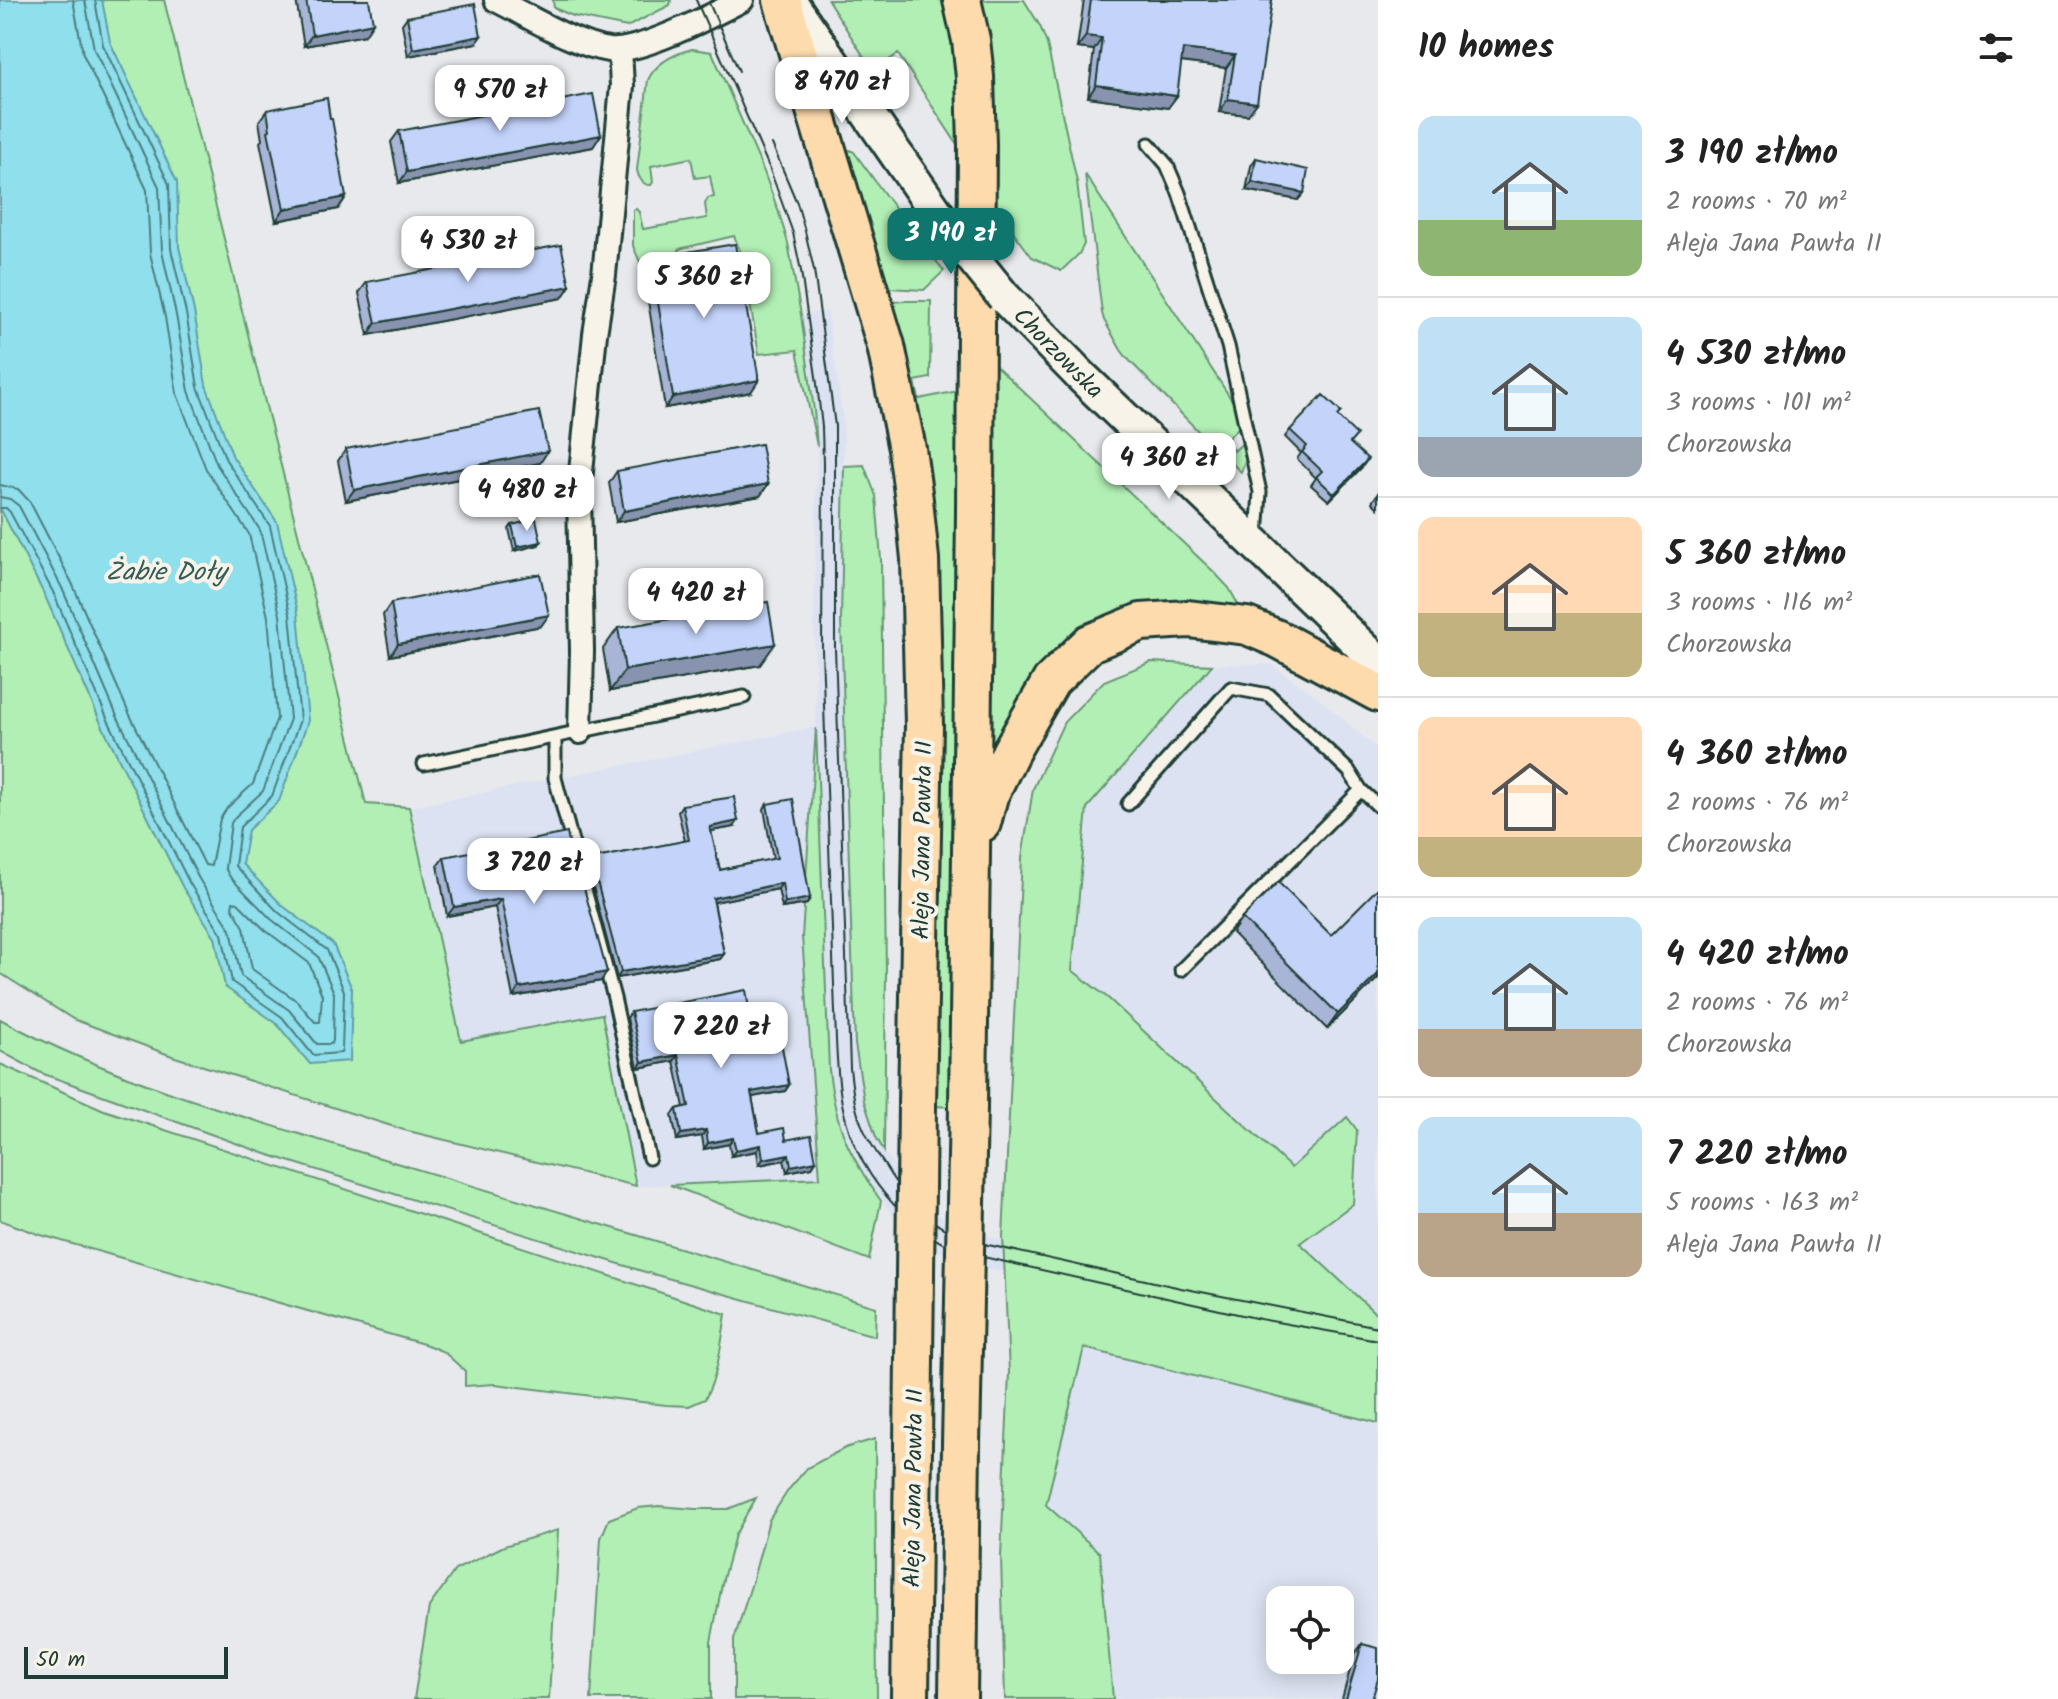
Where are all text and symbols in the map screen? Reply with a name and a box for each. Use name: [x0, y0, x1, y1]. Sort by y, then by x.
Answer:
text: 10 homes: [1418, 21, 1554, 75]
icon: filters: [1974, 26, 2018, 70]
pin: 8 470 zł: [759, 57, 925, 125]
text: 8 470 zł: [793, 62, 891, 104]
pin: 9 570 zł: [417, 65, 583, 133]
text: 9 570 zł: [453, 70, 547, 112]
text: 3 190 zł/mo: [1666, 127, 1838, 181]
icon: home: [1482, 148, 1578, 244]
text: 2 rooms · 70 m²: [1666, 181, 1847, 223]
pin: 3 190 zł: [868, 208, 1034, 276]
text: 3 190 zł: [905, 213, 997, 255]
pin: 4 530 zł: [385, 216, 551, 284]
text: 4 530 zł: [419, 221, 517, 263]
text: Aleja Jana Pawła II: [1666, 223, 1882, 265]
pin: 5 360 zł: [621, 252, 787, 320]
text: 5 360 zł: [655, 257, 753, 299]
street label: Chorzowska: [1003, 299, 1112, 409]
text: 4 530 zł/mo: [1666, 328, 1846, 382]
icon: home: [1482, 349, 1578, 445]
text: 3 rooms · 101 m²: [1666, 382, 1851, 424]
text: Chorzowska: [1666, 424, 1792, 466]
pin: 4 360 zł: [1086, 433, 1252, 501]
text: 4 360 zł: [1120, 438, 1218, 480]
pin: 4 480 zł: [444, 465, 610, 533]
text: 4 480 zł: [477, 470, 577, 512]
text: 5 360 zł/mo: [1666, 528, 1846, 582]
icon: home: [1482, 549, 1578, 645]
water label: Żabie Doły: [106, 552, 230, 594]
pin: 4 420 zł: [613, 568, 779, 636]
text: 4 420 zł: [646, 573, 746, 615]
text: 3 rooms · 116 m²: [1666, 582, 1852, 624]
text: Chorzowska: [1666, 624, 1792, 666]
text: 4 360 zł/mo: [1666, 728, 1847, 782]
street label: Aleja Jana Pawła II: [902, 740, 945, 940]
icon: home: [1482, 749, 1578, 845]
text: 2 rooms · 76 m²: [1666, 782, 1848, 824]
text: Chorzowska: [1666, 824, 1792, 866]
pin: 3 720 zł: [451, 838, 617, 906]
text: 3 720 zł: [485, 843, 583, 885]
text: 4 420 zł/mo: [1666, 928, 1849, 982]
icon: home: [1482, 949, 1578, 1045]
text: 2 rooms · 76 m²: [1666, 982, 1848, 1024]
pin: 7 220 zł: [638, 1002, 804, 1070]
text: 7 220 zł: [672, 1007, 770, 1049]
text: Chorzowska: [1666, 1024, 1792, 1066]
text: 7 220 zł/mo: [1666, 1128, 1848, 1182]
icon: home: [1482, 1149, 1578, 1245]
text: 5 rooms · 163 m²: [1666, 1182, 1858, 1224]
text: Aleja Jana Pawła II: [1666, 1224, 1882, 1266]
street label: Aleja Jana Pawła II: [893, 1388, 936, 1588]
map controls: [1266, 1586, 1354, 1674]
button: locate: [1266, 1586, 1354, 1674]
scale bar: [24, 1643, 228, 1679]
text: 50 m: [36, 1643, 85, 1678]

